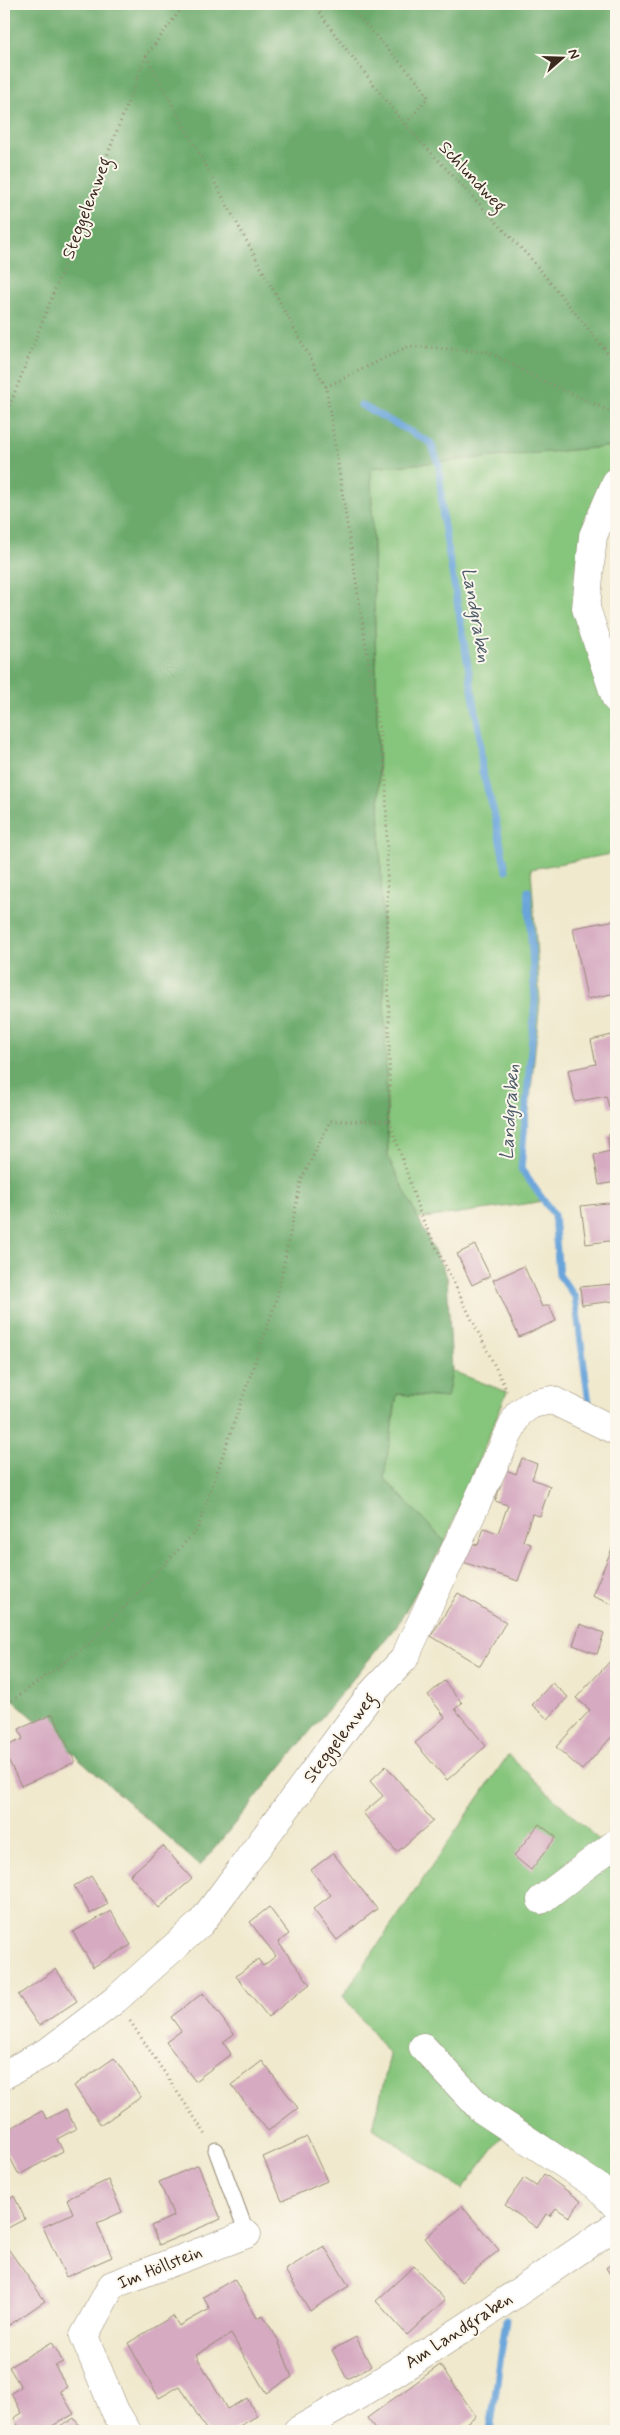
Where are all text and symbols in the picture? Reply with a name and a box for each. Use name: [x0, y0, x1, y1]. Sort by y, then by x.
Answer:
north arrow: [538, 32, 588, 82]
text: N: [563, 46, 583, 61]
street label: Schlundweg: [431, 136, 511, 219]
street label: Steggelenweg: [57, 154, 119, 263]
water label: Landgraben: [455, 566, 497, 664]
water label: Landgraben: [494, 1063, 526, 1161]
street label: Steggelenweg: [298, 1688, 384, 1789]
street label: Im Höllstein: [114, 2240, 206, 2296]
street label: Am Landgraben: [400, 2287, 519, 2376]

